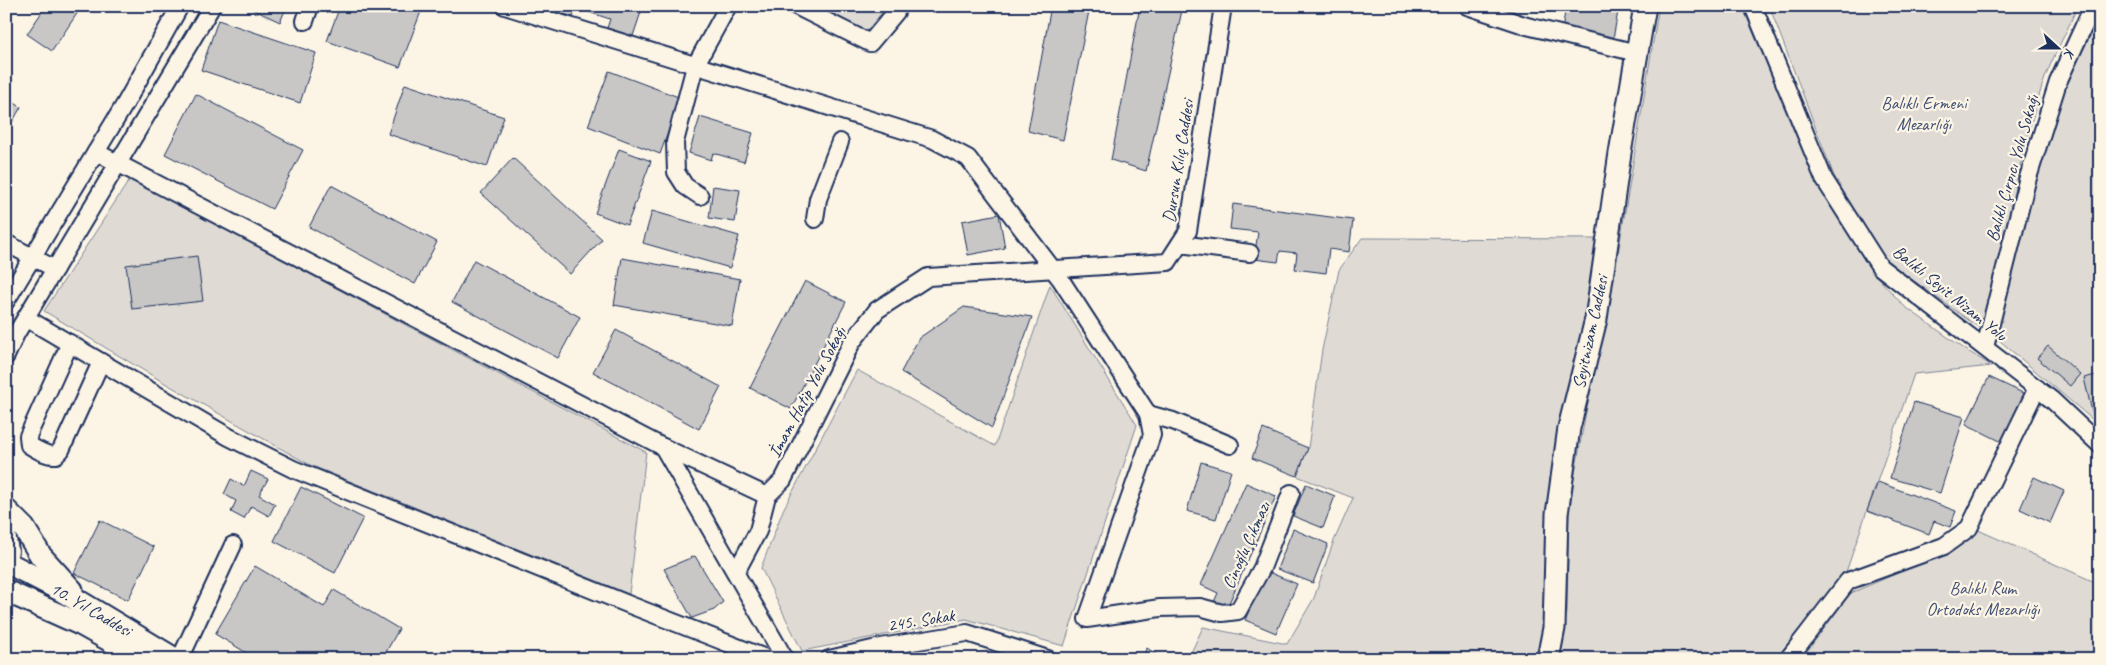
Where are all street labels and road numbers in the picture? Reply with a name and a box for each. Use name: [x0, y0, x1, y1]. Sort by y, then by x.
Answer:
street label: Balıklı Çırpıcı Yolu Sokağı: [1981, 92, 2045, 244]
street label: Dursun Kılıç Caddesi: [1157, 95, 1199, 224]
street label: Balıklı Seyit Nizam Yolu: [1888, 240, 2013, 347]
street label: Seyitnizam Caddesi: [1567, 271, 1613, 391]
street label: İmam Hatip Yolu Sokağı: [763, 322, 851, 461]
street label: Cinoğlu Çıkmazı: [1217, 497, 1276, 592]
street label: 10. Yıl Caddesi: [47, 577, 138, 642]
street label: 245. Sokak: [886, 604, 957, 636]

